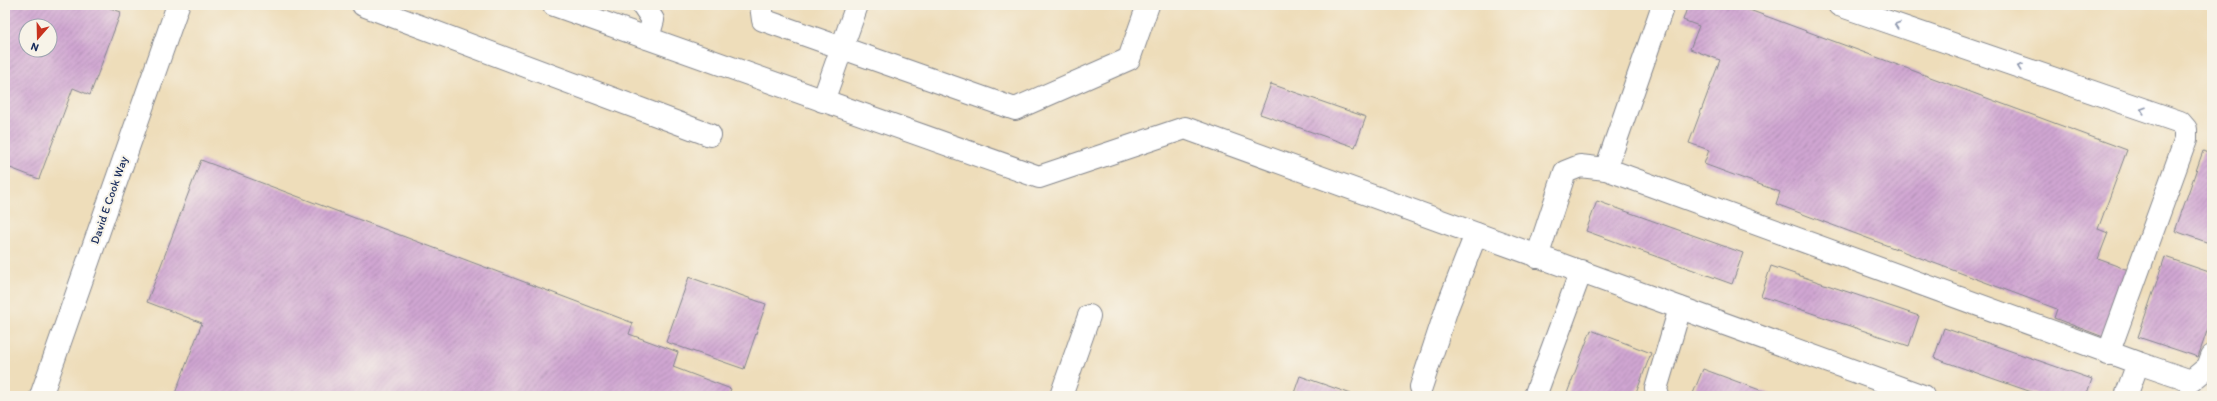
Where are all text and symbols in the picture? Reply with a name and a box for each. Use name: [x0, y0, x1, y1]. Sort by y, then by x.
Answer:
north arrow: [18, 18, 58, 58]
one-way arrow: [1893, 21, 1900, 30]
text: N: [29, 40, 40, 54]
one-way arrow: [2016, 64, 2023, 72]
one-way arrow: [2139, 106, 2146, 114]
street label: David E Cook Way: [87, 154, 131, 246]

